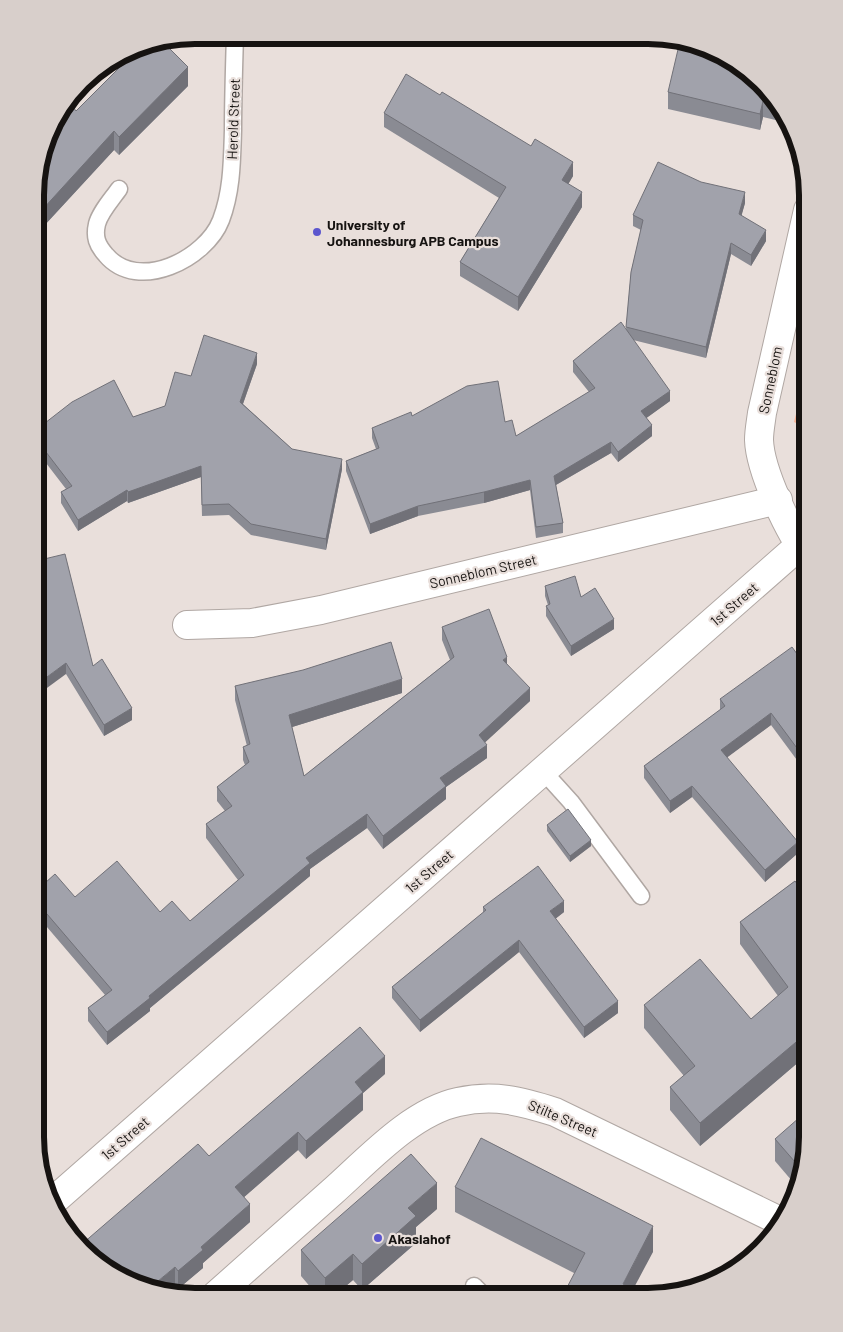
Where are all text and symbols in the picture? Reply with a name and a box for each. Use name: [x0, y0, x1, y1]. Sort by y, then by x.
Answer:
street label: Herold Street: [223, 78, 243, 160]
place label: University of Johannesburg APB Campus: [327, 216, 498, 249]
marker: University of Johannesburg APB Campus: [311, 226, 323, 238]
street label: Sonneblom: [755, 345, 785, 415]
street label: Sonneblom Street: [428, 550, 538, 592]
street label: 1st Street: [707, 579, 761, 629]
street label: 1st Street: [402, 846, 456, 896]
street label: Stilte Street: [526, 1096, 600, 1140]
street label: 1st Street: [98, 1113, 152, 1163]
place label: Akasiahof: [388, 1230, 451, 1247]
marker: Akasiahof: [372, 1232, 384, 1244]

